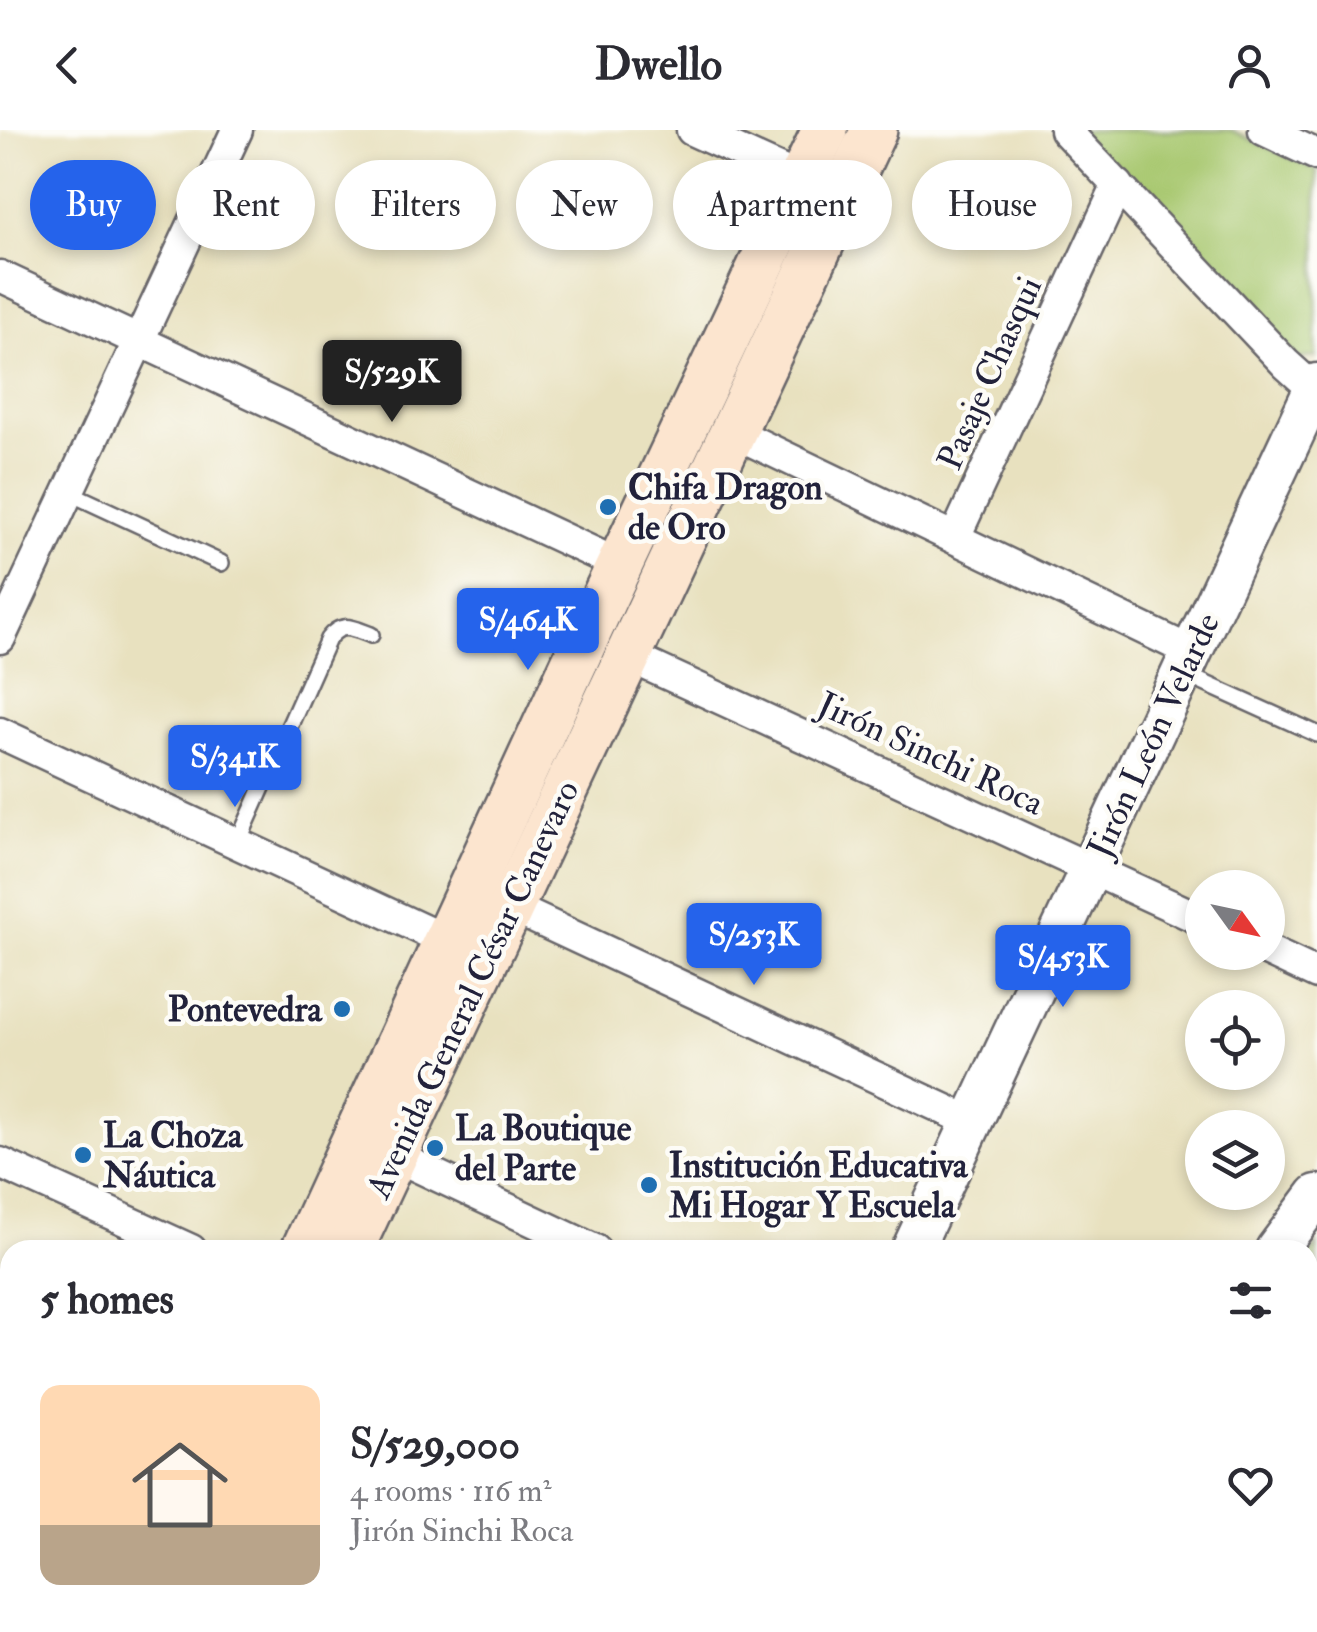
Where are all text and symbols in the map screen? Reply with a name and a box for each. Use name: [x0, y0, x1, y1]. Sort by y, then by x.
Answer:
text: Dwello: [595, 37, 722, 93]
icon: back: [40, 38, 95, 93]
icon: person: [1222, 38, 1277, 93]
chip: Buy: [30, 160, 156, 250]
chip: Rent: [176, 160, 315, 250]
chip: Filters: [335, 160, 496, 250]
chip: New: [516, 160, 653, 250]
chip: Apartment: [673, 160, 892, 250]
chip: House: [912, 160, 1072, 250]
street label: Pasaje Chasqui: [928, 270, 1052, 477]
pin: S/529K: [311, 340, 473, 425]
text: S/529K: [344, 352, 440, 392]
place label: Chifa Dragon de Oro: [628, 466, 822, 550]
marker: Chifa Dragon de Oro: [597, 496, 619, 518]
pin: S/464K: [447, 588, 609, 673]
text: S/464K: [479, 600, 577, 640]
street label: Jirón León Velarde: [1077, 606, 1230, 866]
street label: Jirón Sinchi Roca: [810, 682, 1051, 826]
pin: S/341K: [154, 725, 316, 810]
text: S/341K: [190, 737, 280, 777]
street label: Avenida General César Canevaro: [356, 773, 589, 1206]
north arrow: [1185, 870, 1285, 970]
map controls: [1185, 870, 1285, 1210]
pin: S/253K: [673, 903, 835, 988]
text: S/253K: [709, 915, 799, 955]
pin: S/453K: [982, 925, 1144, 1010]
text: S/453K: [1017, 937, 1109, 977]
place label: Pontevedra: [168, 988, 324, 1032]
button: locate: [1185, 990, 1285, 1090]
marker: Pontevedra: [331, 998, 353, 1020]
place label: La Boutique del Parte: [455, 1107, 632, 1191]
button: layers: [1185, 1110, 1285, 1210]
place label: La Choza Náutica: [102, 1114, 244, 1198]
marker: La Boutique del Parte: [424, 1137, 446, 1159]
marker: La Choza Náutica: [72, 1144, 94, 1166]
place label: Institución Educativa Mi Hogar Y Escuela: [668, 1144, 969, 1228]
marker: Institución Educativa Mi Hogar Y Escuela: [638, 1174, 660, 1196]
icon: filters: [1223, 1273, 1278, 1328]
text: 5 homes: [40, 1274, 174, 1326]
text: S/529,000: [350, 1419, 520, 1471]
icon: home: [120, 1425, 240, 1545]
icon: heart: [1223, 1458, 1278, 1513]
text: 4 rooms · 116 m²: [350, 1471, 552, 1511]
text: Jirón Sinchi Roca: [350, 1511, 573, 1551]

